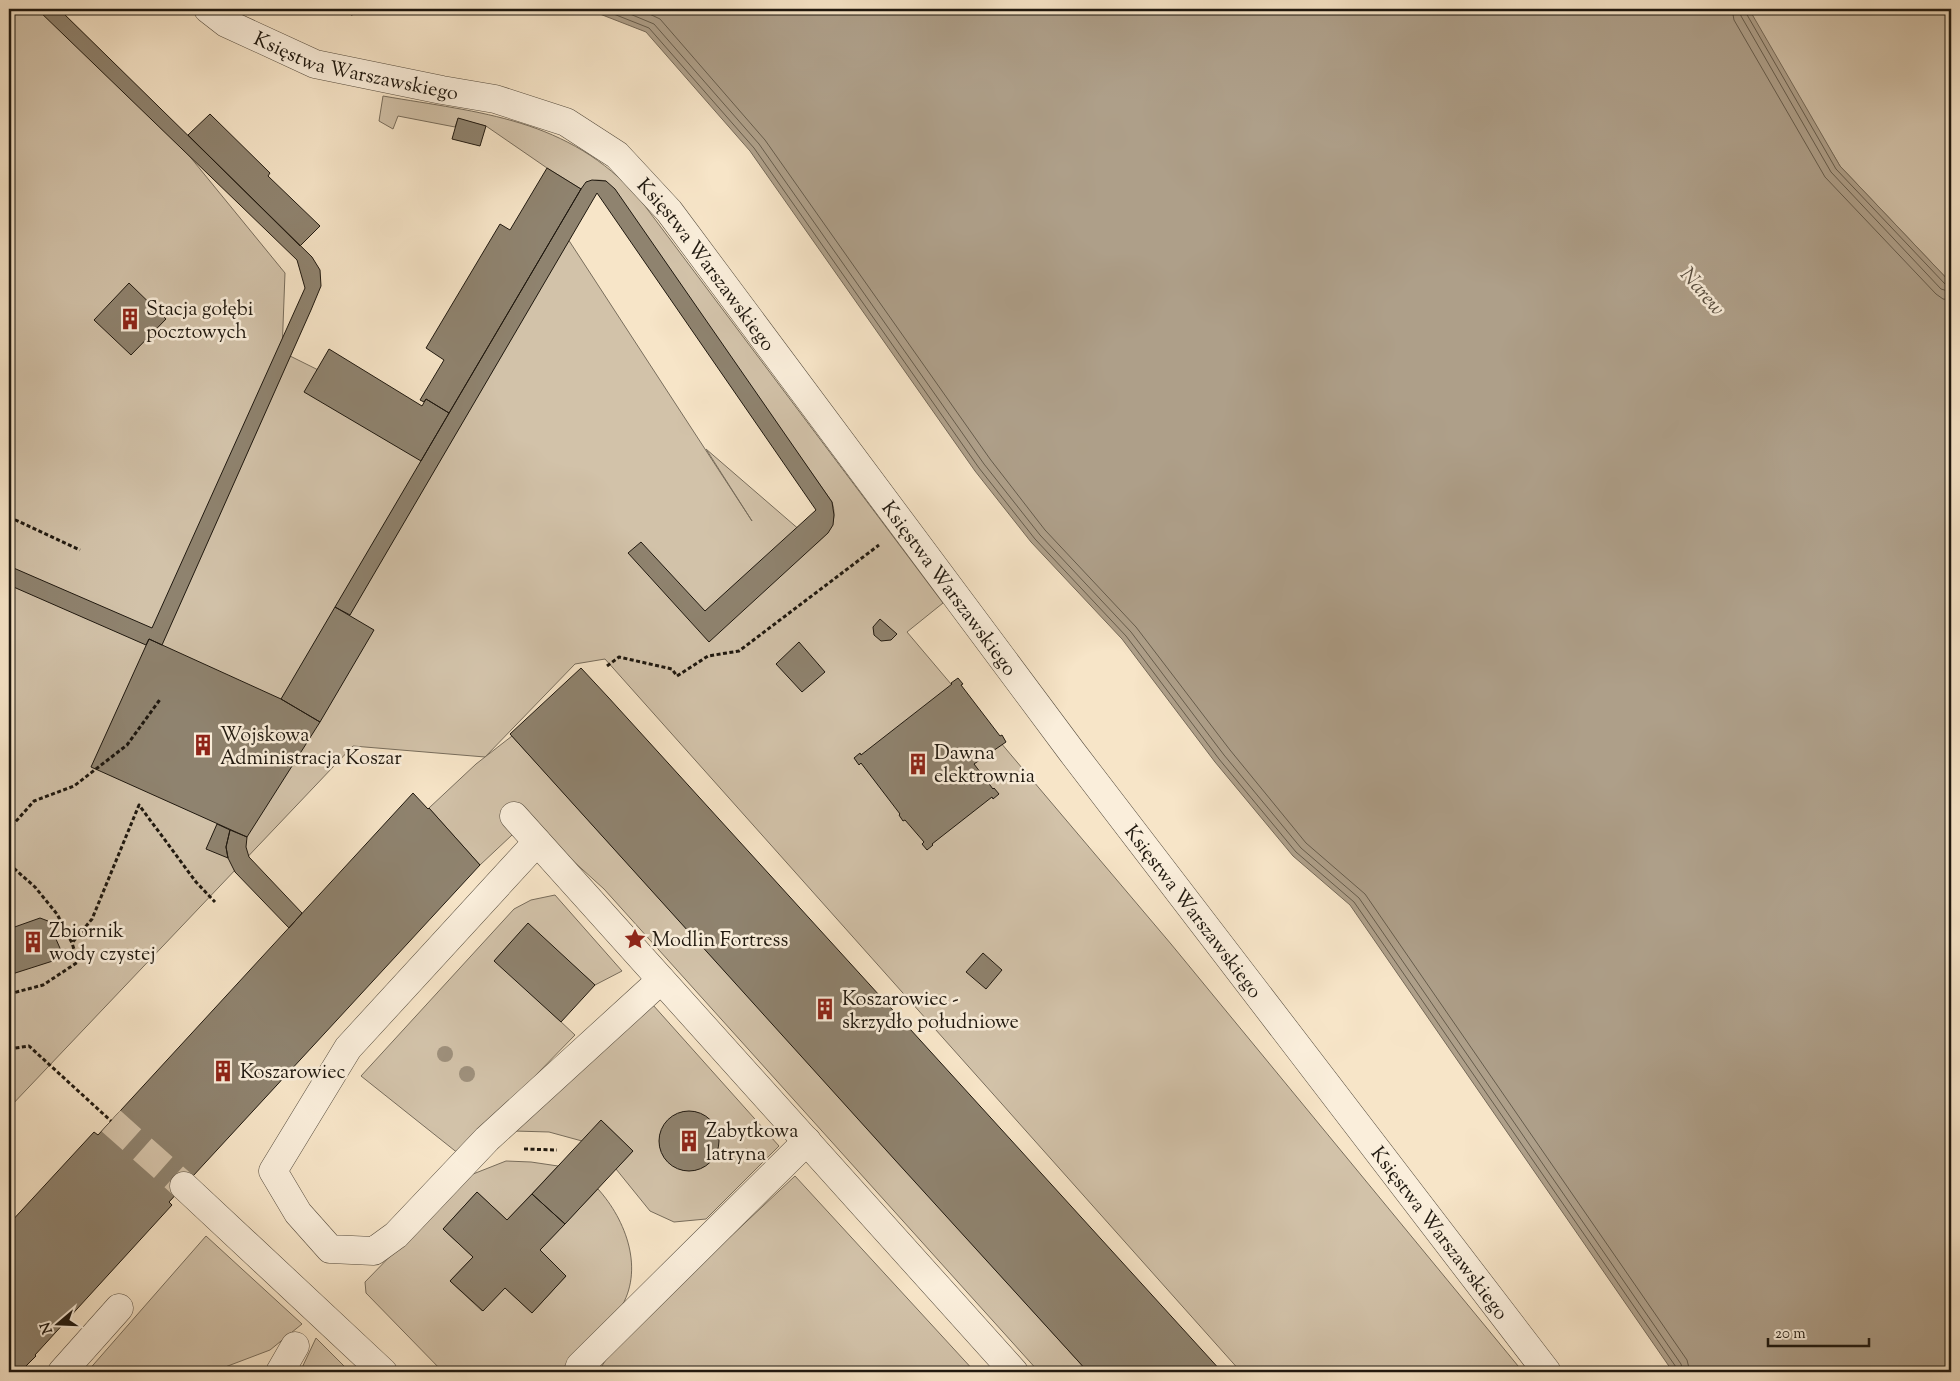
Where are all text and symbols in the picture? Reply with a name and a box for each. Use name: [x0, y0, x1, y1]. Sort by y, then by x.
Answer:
street label: Księstwa Warszawskiego: [248, 26, 460, 110]
street label: Księstwa Warszawskiego: [629, 173, 781, 358]
water label: Narew: [1672, 262, 1731, 323]
place label: Stacja gołębi pocztowych: [146, 296, 254, 348]
building icon: Stacja gołębi pocztowych: [117, 306, 143, 332]
street label: Księstwa Warszawskiego: [873, 496, 1023, 683]
place label: Wojskowa Administracja Koszar: [220, 722, 402, 774]
building icon: Wojskowa Administracja Koszar: [190, 732, 216, 758]
place label: Dawna elektrownia: [934, 740, 1035, 792]
building icon: Dawna elektrownia: [905, 751, 931, 777]
street label: Księstwa Warszawskiego: [1116, 820, 1268, 1005]
place label: Zbiornik wody czystej: [49, 918, 156, 970]
place icon: Modlin Fortress: [622, 926, 648, 952]
place label: Modlin Fortress: [652, 927, 788, 956]
building icon: Zbiornik wody czystej: [20, 929, 46, 955]
place label: Koszarowiec - skrzydło południowe: [842, 986, 1019, 1038]
building icon: Koszarowiec - skrzydło południowe: [812, 996, 838, 1022]
building icon: Koszarowiec: [210, 1058, 236, 1084]
place label: Koszarowiec: [240, 1059, 346, 1088]
place label: Zabytkowa latryna: [706, 1118, 799, 1170]
building icon: Zabytkowa latryna: [676, 1128, 702, 1154]
street label: Księstwa Warszawskiego: [1362, 1141, 1514, 1327]
north arrow: [32, 1298, 82, 1348]
scale bar: [1768, 1316, 1869, 1348]
text: N: [36, 1319, 59, 1336]
text: 20 m: [1775, 1324, 1806, 1345]

